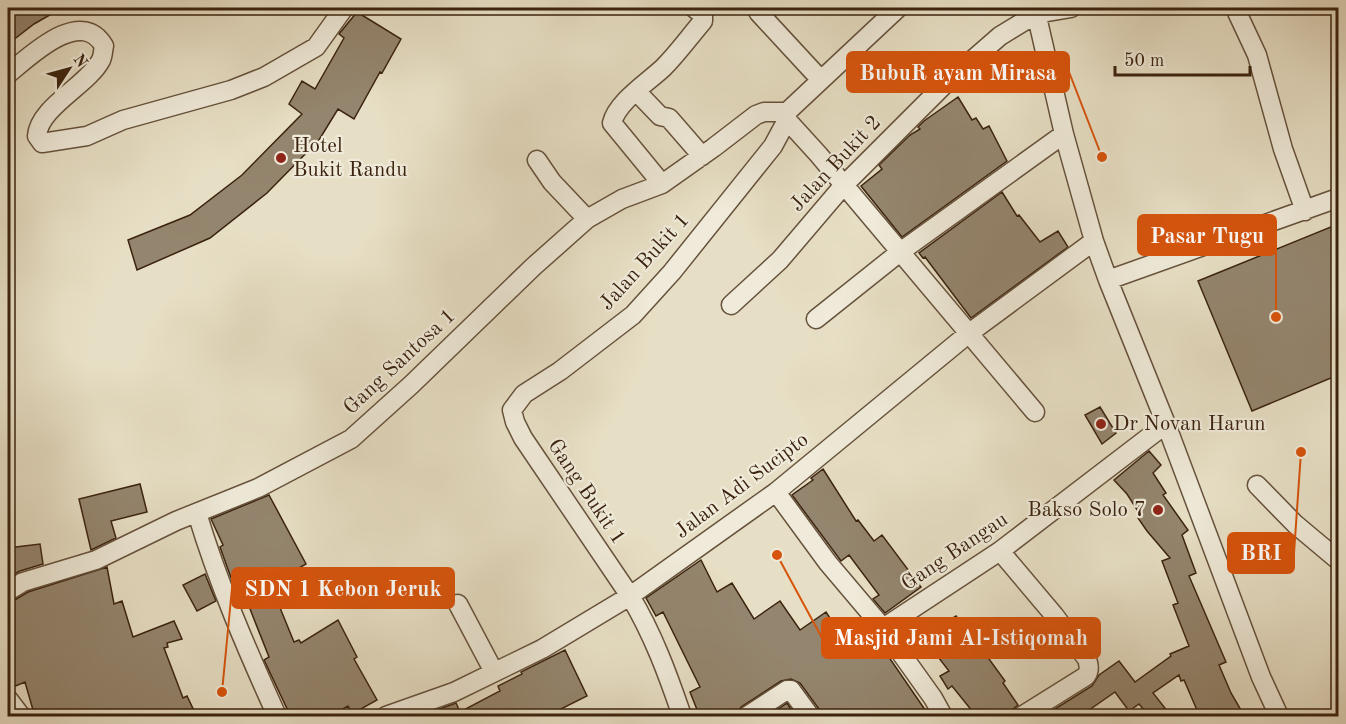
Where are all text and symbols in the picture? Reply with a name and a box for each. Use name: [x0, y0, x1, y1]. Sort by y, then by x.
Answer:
north arrow: [39, 39, 99, 99]
scale bar: [1115, 39, 1250, 77]
text: N: [69, 52, 90, 72]
callout: BubuR ayam Mirasa: [847, 52, 1069, 92]
text: 50 m: [1124, 52, 1164, 70]
text: BubuR ayam Mirasa: [859, 63, 1057, 85]
street label: Jalan Bukit 2: [786, 112, 886, 216]
place label: Hotel Bukit Randu: [293, 136, 407, 181]
marker: Hotel Bukit Randu: [274, 151, 288, 165]
street label: Jalan Bukit 1: [596, 209, 694, 315]
callout: Pasar Tugu: [1138, 215, 1276, 255]
text: Pasar Tugu: [1150, 226, 1264, 248]
street label: Gang Santosa 1: [340, 305, 460, 419]
place label: Dr Novan Harun: [1113, 414, 1266, 435]
marker: Dr Novan Harun: [1094, 417, 1108, 431]
street label: Jalan Adi Sucipto: [671, 429, 813, 543]
street label: Gang Bukit 1: [543, 436, 629, 548]
place label: Bakso Solo 7: [1027, 500, 1146, 521]
marker: Bakso Solo 7: [1151, 503, 1165, 517]
street label: Gang Bangau: [898, 509, 1012, 595]
callout: BRI: [1228, 533, 1294, 573]
text: BRI: [1240, 543, 1282, 565]
callout: SDN 1 Kebon Jeruk: [232, 568, 454, 608]
text: SDN 1 Kebon Jeruk: [244, 579, 442, 601]
callout: Masjid Jami Al-Istiqomah: [822, 618, 1100, 658]
text: Masjid Jami Al-Istiqomah: [834, 628, 1088, 650]

